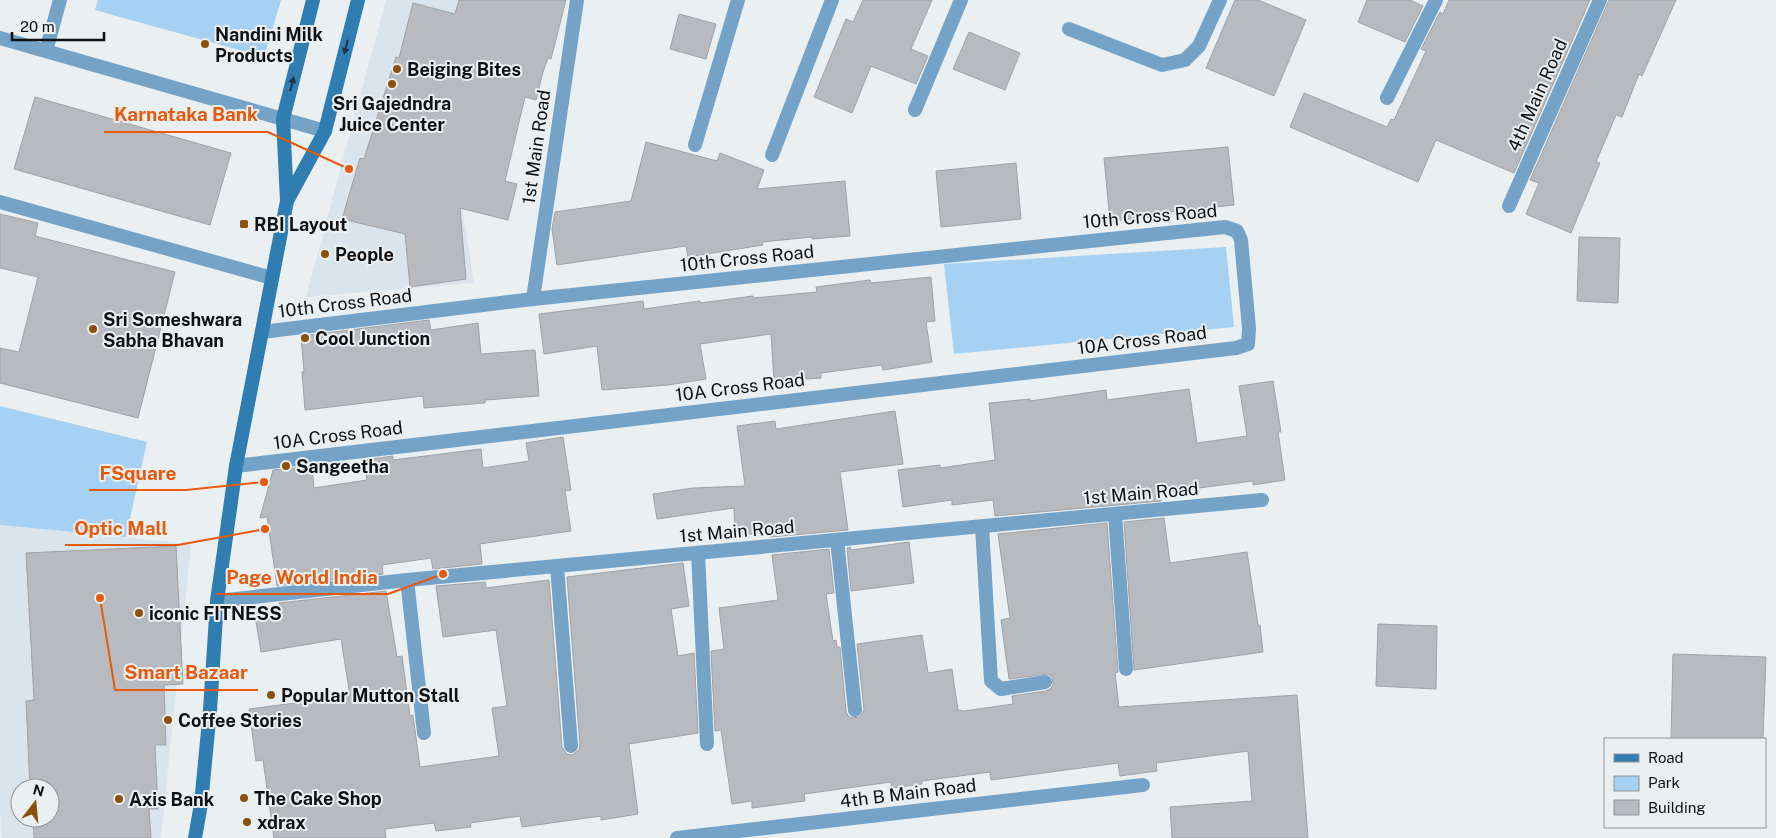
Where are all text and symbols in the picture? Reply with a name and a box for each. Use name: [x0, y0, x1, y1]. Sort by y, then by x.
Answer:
scale bar: [12, 10, 105, 42]
text: 20 m: [20, 18, 55, 35]
place label: Nandini Milk Products: [215, 24, 324, 66]
street label: 4th Main Road: [1503, 36, 1571, 154]
marker: Nandini Milk Products: [199, 38, 211, 50]
one-way arrow: [342, 40, 350, 55]
place label: Beiging Bites: [407, 59, 521, 80]
marker: Beiging Bites: [391, 63, 403, 75]
one-way arrow: [288, 76, 296, 91]
marker: Sri Gajedndra Juice Center: [386, 78, 398, 90]
street label: 1st Main Road: [518, 88, 554, 206]
place label: Sri Gajedndra Juice Center: [333, 93, 451, 135]
callout: Karnataka Bank: [104, 98, 268, 132]
text: Karnataka Bank: [114, 103, 258, 125]
street label: 10th Cross Road: [1082, 200, 1218, 232]
place label: RBI Layout: [254, 214, 347, 235]
marker: RBI Layout: [238, 218, 250, 230]
street label: 10th Cross Road: [679, 241, 815, 275]
place label: People: [335, 244, 394, 265]
marker: People: [319, 248, 331, 260]
street label: 10th Cross Road: [277, 284, 413, 322]
place label: Sri Someshwara Sabha Bhavan: [103, 309, 242, 351]
street label: 10A Cross Road: [1076, 322, 1208, 358]
marker: Sri Someshwara Sabha Bhavan: [87, 323, 99, 335]
place label: Cool Junction: [315, 328, 430, 349]
marker: Cool Junction: [299, 332, 311, 344]
street label: 10A Cross Road: [674, 369, 806, 405]
street label: 10A Cross Road: [272, 417, 404, 453]
callout: FSquare: [89, 456, 186, 490]
place label: Sangeetha: [296, 456, 389, 477]
marker: Sangeetha: [280, 460, 292, 472]
text: FSquare: [100, 462, 176, 484]
street label: 1st Main Road: [1083, 478, 1199, 508]
callout: Optic Mall: [65, 511, 178, 545]
street label: 1st Main Road: [679, 516, 795, 546]
text: Optic Mall: [74, 517, 168, 539]
callout: Page World India: [216, 560, 388, 594]
text: Page World India: [226, 566, 378, 588]
place label: iconic FITNESS: [149, 603, 282, 624]
marker: iconic FITNESS: [133, 607, 145, 619]
callout: Smart Bazaar: [115, 656, 258, 690]
text: Smart Bazaar: [124, 661, 248, 683]
place label: Popular Mutton Stall: [281, 685, 460, 706]
marker: Popular Mutton Stall: [265, 689, 277, 701]
place label: Coffee Stories: [178, 710, 302, 731]
marker: Coffee Stories: [162, 714, 174, 726]
legend: [1604, 738, 1766, 828]
text: Road: [1648, 749, 1684, 766]
street label: 4th B Main Road: [839, 774, 977, 812]
text: Park: [1648, 774, 1680, 791]
north arrow: [10, 778, 60, 828]
text: N: [31, 781, 46, 800]
place label: The Cake Shop: [254, 788, 382, 809]
place label: Axis Bank: [129, 789, 215, 810]
marker: The Cake Shop: [238, 792, 250, 804]
marker: Axis Bank: [113, 793, 125, 805]
text: Building: [1648, 799, 1706, 816]
place label: xdrax: [257, 812, 306, 833]
marker: xdrax: [241, 816, 253, 828]

